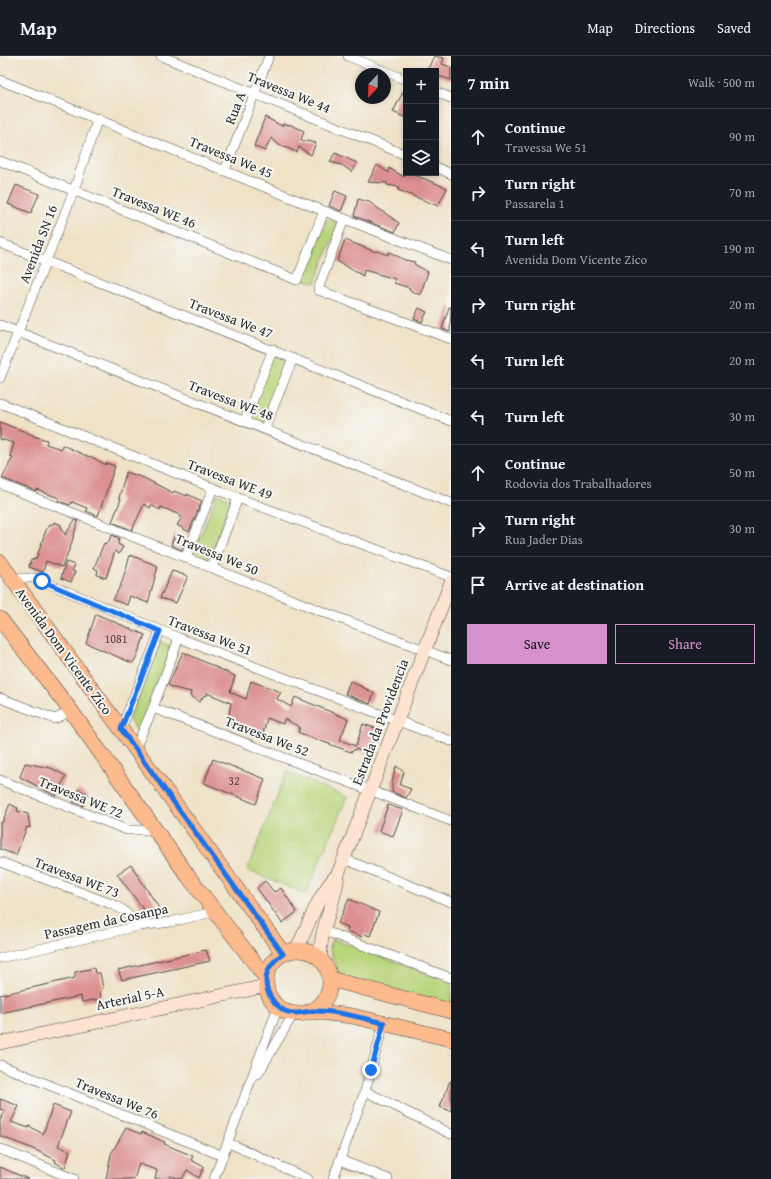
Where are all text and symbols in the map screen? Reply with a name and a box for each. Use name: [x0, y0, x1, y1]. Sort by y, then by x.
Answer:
text: Map: [20, 14, 57, 42]
text: Map: [587, 18, 613, 38]
text: Directions: [635, 18, 695, 38]
text: Saved: [717, 18, 751, 38]
street label: Travessa We 44: [244, 66, 334, 118]
north arrow: [355, 68, 391, 104]
map controls: [403, 68, 439, 176]
button: +: [403, 68, 439, 104]
text: 7 min: [467, 70, 509, 95]
text: Walk · 500 m: [688, 73, 755, 92]
street label: Rua A: [220, 88, 251, 127]
button: −: [403, 104, 439, 140]
text: Continue: [505, 117, 566, 138]
icon: ahead: [467, 126, 489, 148]
text: 90 m: [729, 127, 755, 146]
street label: Travessa We 45: [186, 131, 276, 183]
text: Travessa We 51: [505, 138, 587, 157]
button: layers: [403, 140, 439, 176]
text: Turn right: [505, 173, 576, 194]
street label: Travessa WE 46: [109, 181, 199, 233]
icon: right: [467, 182, 489, 204]
text: 70 m: [729, 183, 755, 202]
text: Passarela 1: [505, 194, 565, 213]
street label: Avenida SN 16: [14, 202, 62, 286]
text: Turn left: [505, 229, 564, 250]
icon: left: [467, 238, 489, 260]
text: 190 m: [723, 239, 755, 258]
text: Avenida Dom Vicente Zico: [505, 250, 647, 269]
street label: Travessa We 47: [186, 293, 276, 343]
icon: right: [467, 294, 489, 316]
text: Turn right: [505, 294, 576, 315]
text: 20 m: [729, 295, 755, 314]
icon: left: [467, 350, 489, 372]
text: Turn left: [505, 350, 564, 371]
text: 20 m: [729, 351, 755, 370]
street label: Travessa WE 48: [186, 375, 277, 425]
icon: left: [467, 406, 489, 428]
text: Turn left: [505, 406, 564, 427]
text: 30 m: [729, 407, 755, 426]
text: Continue: [505, 453, 566, 474]
street label: Travessa WE 49: [185, 454, 276, 504]
icon: ahead: [467, 462, 489, 484]
text: 50 m: [729, 463, 755, 482]
text: Rodovia dos Trabalhadores: [505, 474, 652, 493]
text: Turn right: [505, 509, 576, 530]
icon: right: [467, 518, 489, 540]
text: 30 m: [729, 519, 755, 538]
street label: Travessa We 50: [172, 528, 262, 580]
text: Rua Jader Dias: [505, 530, 583, 549]
route start: [33, 572, 51, 590]
icon: arrive: [467, 574, 489, 596]
text: Arrive at destination: [505, 574, 644, 595]
street label: Avenida Dom Vicente Zico: [11, 583, 117, 719]
street label: Travessa We 51: [165, 610, 255, 660]
button: Save: [467, 624, 607, 664]
button: Share: [615, 624, 755, 664]
house number: 1081: [104, 630, 128, 647]
street label: Estrada da Providencia: [347, 656, 413, 788]
street label: Travessa We 52: [222, 711, 312, 761]
street label: Travessa WE 72: [36, 771, 126, 823]
house number: 32: [228, 772, 240, 789]
street label: Travessa WE 73: [32, 852, 122, 902]
street label: Passagem da Cosanpa: [42, 898, 170, 944]
street label: Arterial 5-A: [94, 981, 166, 1015]
route end: [362, 1061, 380, 1079]
street label: Travessa We 76: [72, 1072, 162, 1124]

